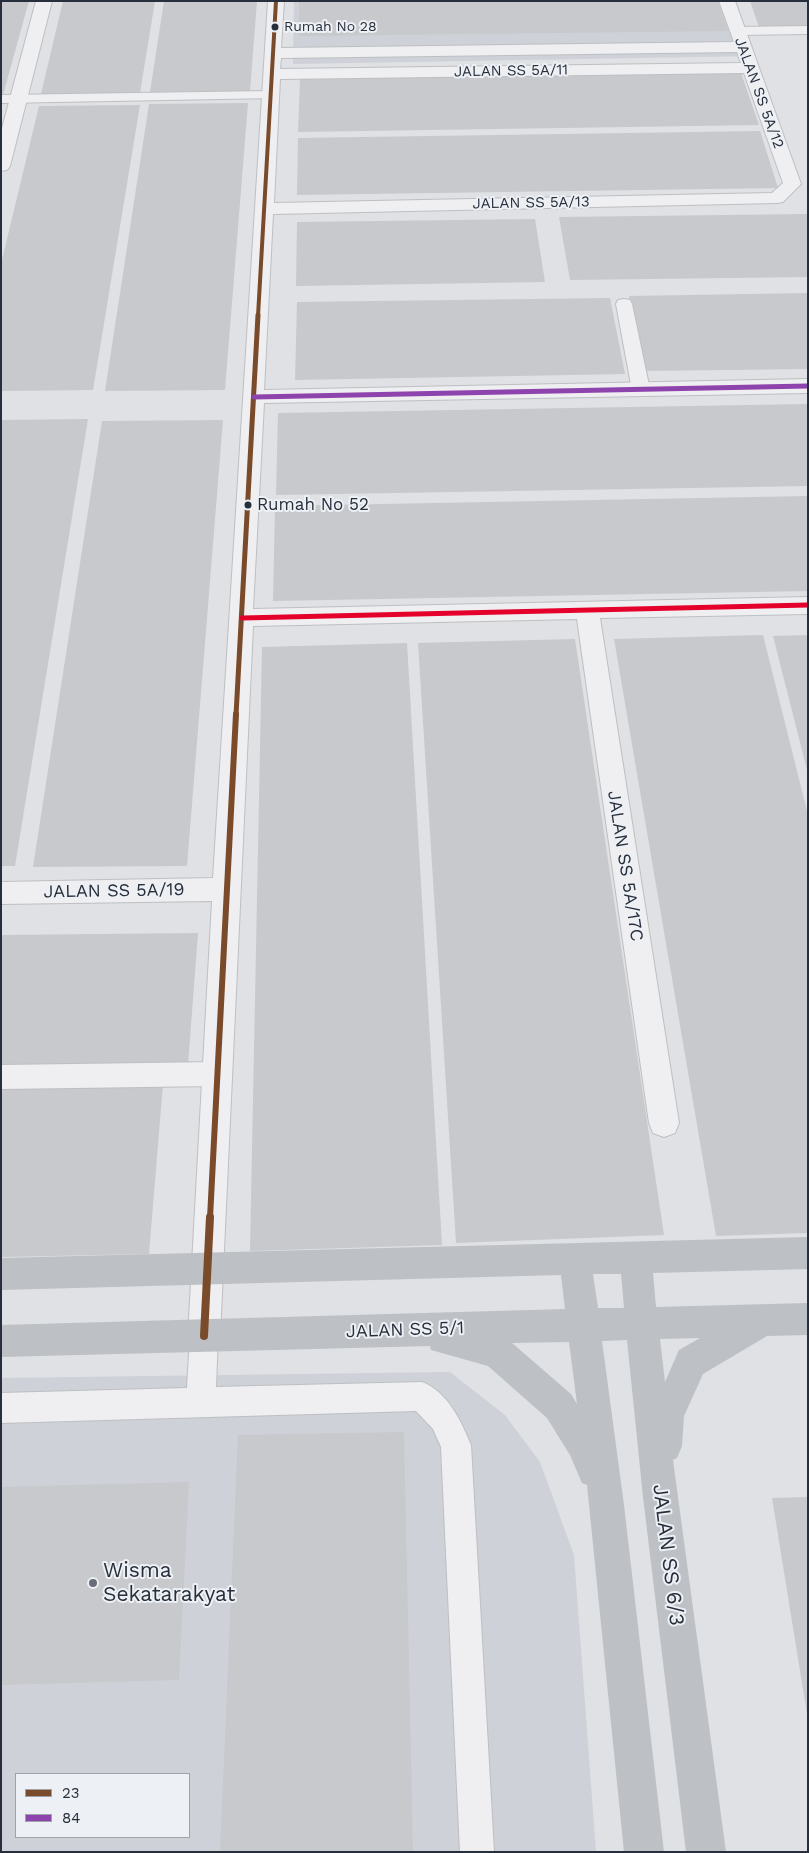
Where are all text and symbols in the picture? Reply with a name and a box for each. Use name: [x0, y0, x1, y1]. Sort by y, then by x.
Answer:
place label: Rumah No 28: [284, 19, 377, 35]
marker: Rumah No 28: [270, 22, 280, 32]
street label: JALAN SS 5A/12: [731, 35, 787, 151]
street label: JALAN SS 5A/11: [454, 61, 568, 81]
street label: JALAN SS 5A/13: [472, 193, 590, 213]
place label: Rumah No 52: [257, 495, 369, 515]
marker: Rumah No 52: [243, 500, 253, 510]
street label: JALAN SS 5A/17C: [602, 789, 648, 943]
street label: JALAN SS 5A/19: [43, 879, 185, 903]
street label: JALAN SS 5/1: [346, 1317, 464, 1343]
street label: JALAN SS 6/3: [647, 1483, 689, 1627]
place label: Wisma Sekatarakyat: [103, 1558, 235, 1608]
marker: Wisma Sekatarakyat: [87, 1577, 99, 1589]
legend: [15, 1773, 190, 1838]
text: 23: [62, 1784, 80, 1802]
text: 84: [62, 1809, 80, 1827]

